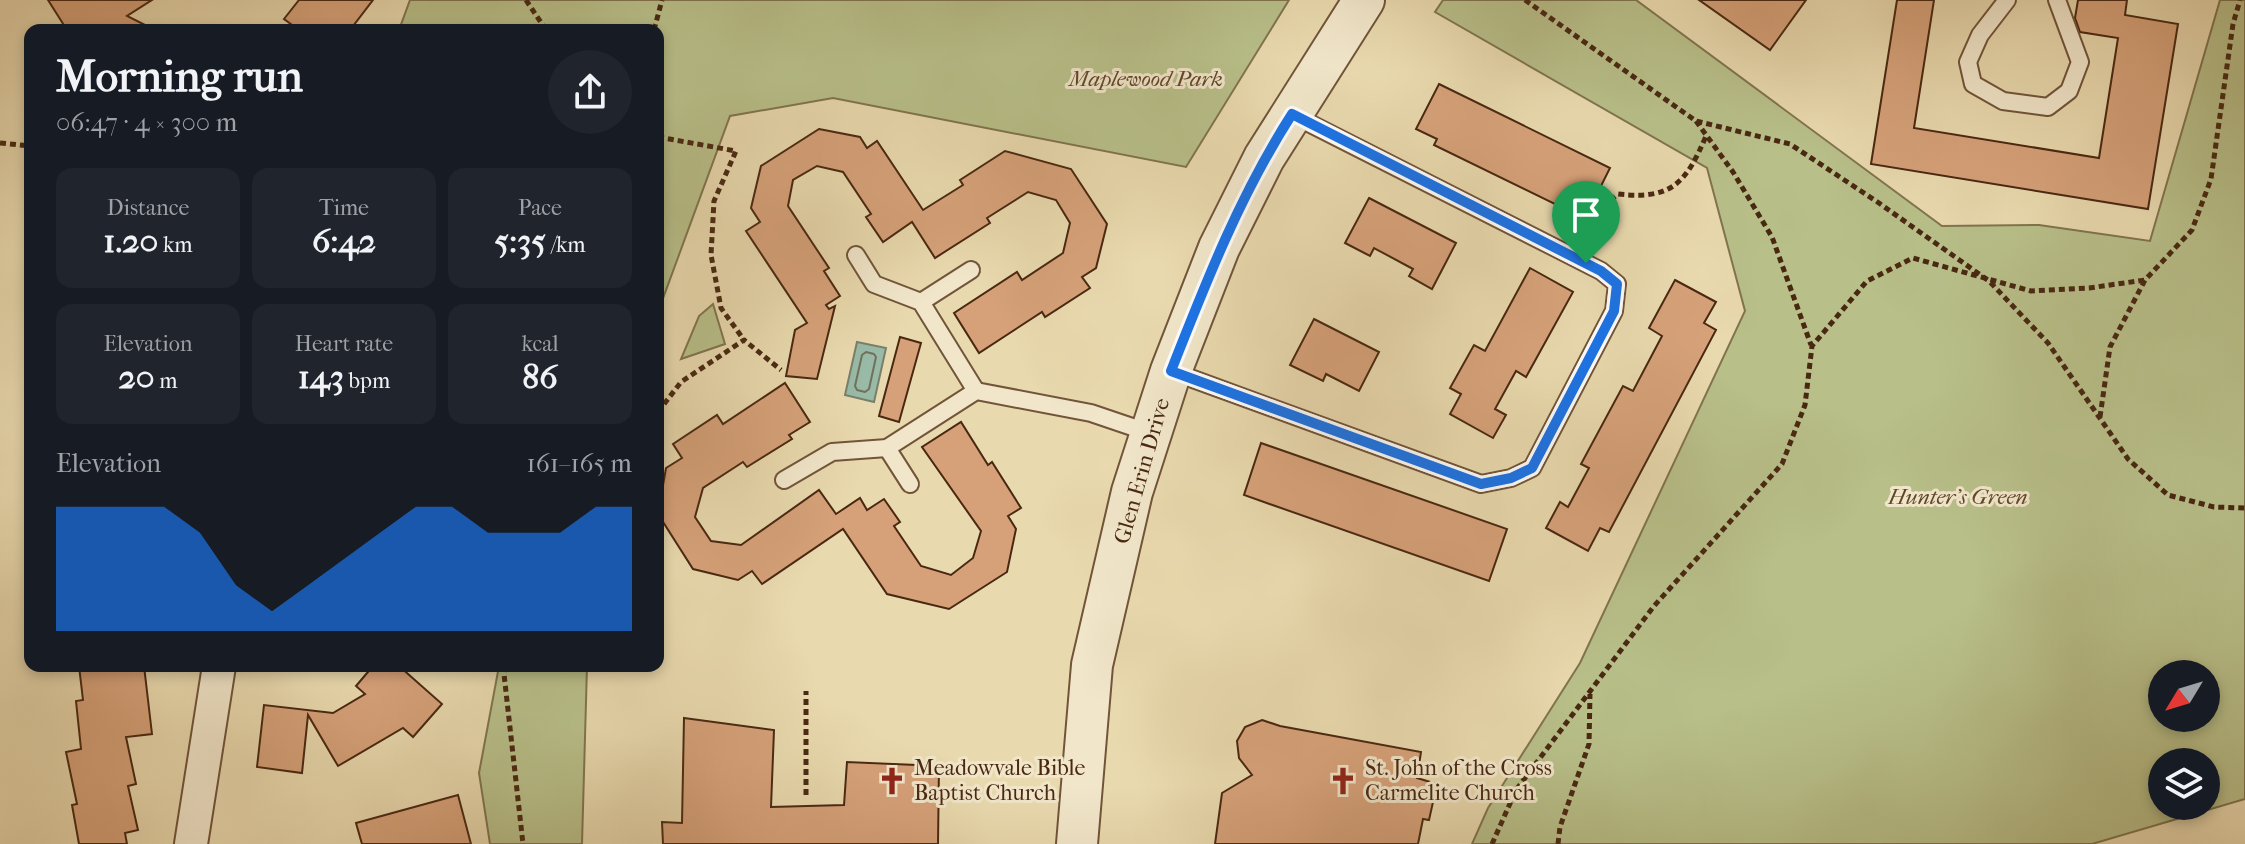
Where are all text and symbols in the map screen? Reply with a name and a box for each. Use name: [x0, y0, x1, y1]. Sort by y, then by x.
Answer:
button: share: [548, 50, 632, 134]
text: Morning run: [56, 51, 303, 102]
park label: Maplewood Park: [1067, 66, 1223, 92]
text: 06:47 · 4 × 300 m: [56, 107, 237, 138]
pin: [1552, 181, 1620, 263]
icon: arrive: [1564, 193, 1608, 237]
text: Distance: [107, 195, 189, 221]
text: Time: [319, 195, 369, 221]
text: Pace: [518, 195, 562, 221]
text: 1.20: [103, 221, 158, 261]
text: 6:42: [312, 221, 376, 261]
text: 5:35: [494, 221, 546, 261]
text: km: [158, 232, 193, 258]
text: /km: [546, 232, 586, 258]
text: Elevation: [104, 331, 192, 357]
text: Heart rate: [295, 331, 393, 357]
text: kcal: [521, 331, 559, 357]
text: 20: [118, 357, 155, 397]
text: 143: [298, 357, 344, 397]
text: 86: [522, 357, 558, 397]
text: m: [155, 368, 178, 394]
text: bpm: [344, 368, 390, 394]
street label: Glen Erin Drive: [1109, 395, 1175, 547]
text: Elevation: [56, 448, 161, 479]
text: 161–165 m: [527, 448, 632, 479]
park label: Hunter's Green: [1887, 484, 2028, 510]
north arrow: [2148, 660, 2220, 732]
map controls: [2148, 660, 2220, 820]
button: layers: [2148, 748, 2220, 820]
place label: Meadowvale Bible Baptist Church: [914, 755, 1085, 806]
place label: St. John of the Cross Carmelite Church: [1365, 755, 1552, 806]
church icon: Meadowvale Bible Baptist Church: [877, 766, 907, 796]
church icon: St. John of the Cross Carmelite Church: [1328, 766, 1358, 796]

